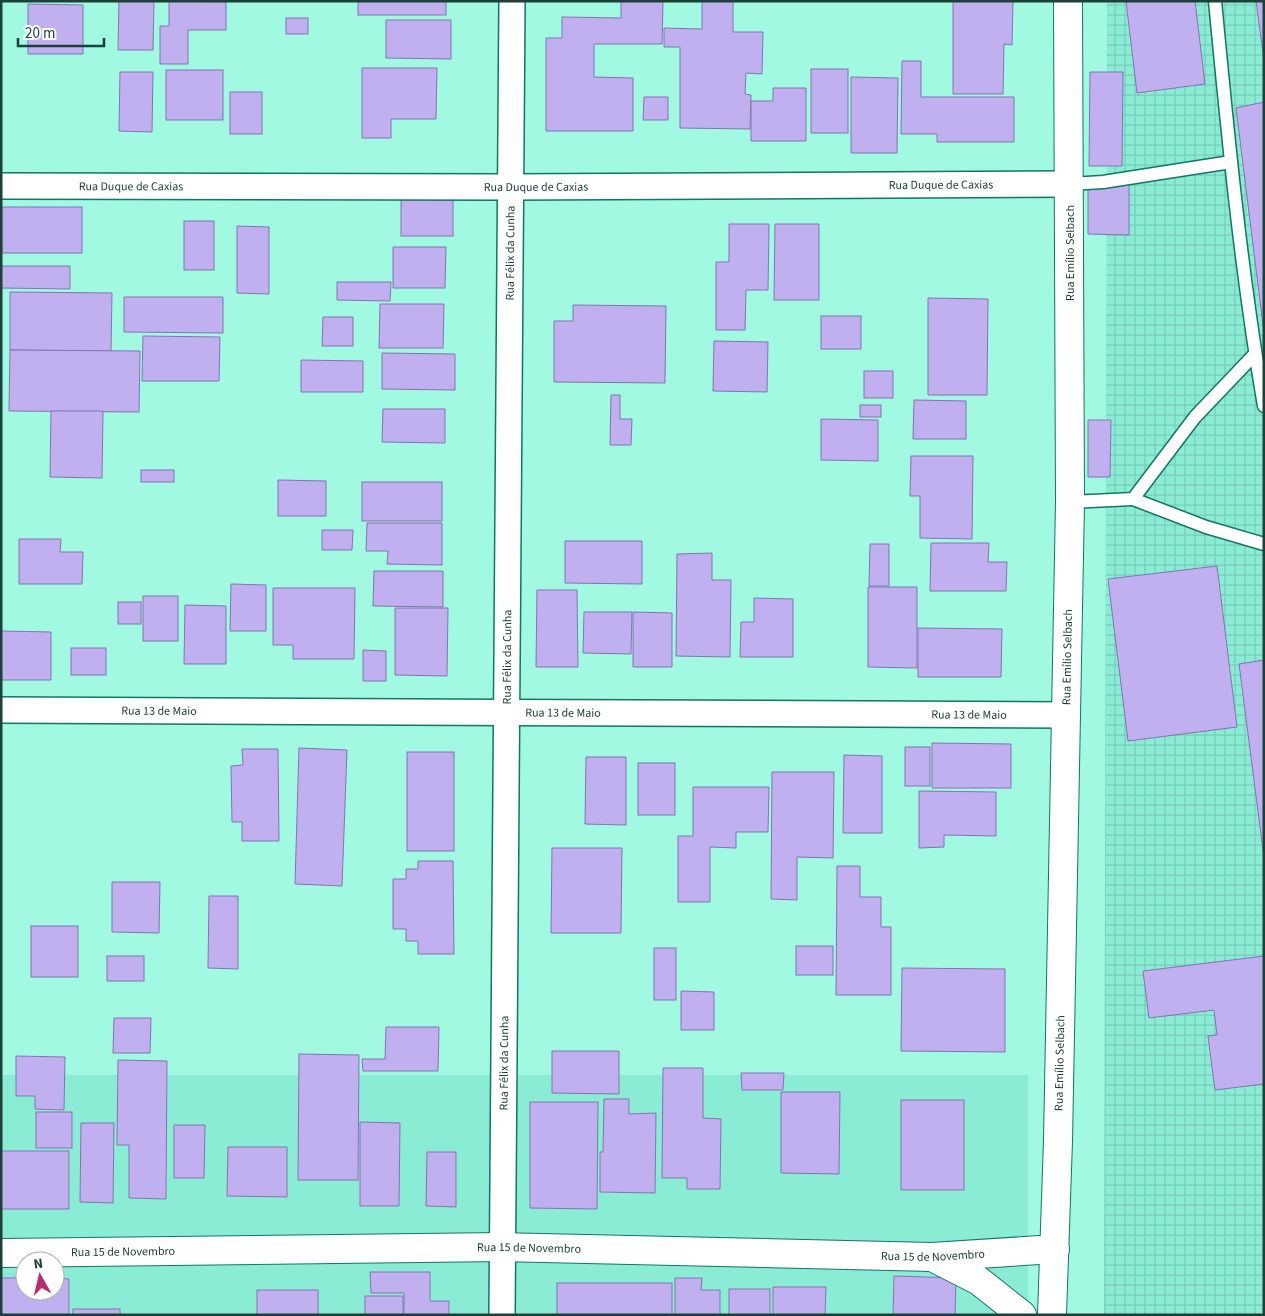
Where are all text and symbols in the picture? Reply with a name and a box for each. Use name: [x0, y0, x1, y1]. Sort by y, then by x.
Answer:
scale bar: [18, 15, 104, 47]
text: 20 m: [25, 23, 55, 44]
street label: Rua Duque de Caxias: [889, 176, 993, 194]
street label: Rua Duque de Caxias: [79, 178, 183, 195]
street label: Rua Duque de Caxias: [484, 179, 588, 196]
street label: Rua Emílio Selbach: [1062, 205, 1079, 301]
street label: Rua Félix da Cunha: [502, 206, 519, 301]
street label: Rua Emílio Selbach: [1058, 609, 1077, 705]
street label: Rua Félix da Cunha: [499, 610, 516, 705]
street label: Rua 13 de Maio: [121, 703, 197, 720]
street label: Rua 13 de Maio: [525, 704, 601, 722]
street label: Rua 13 de Maio: [931, 706, 1007, 724]
street label: Rua Félix da Cunha: [496, 1015, 513, 1111]
street label: Rua Emílio Selbach: [1051, 1015, 1069, 1111]
street label: Rua 15 de Novembro: [477, 1239, 581, 1258]
street label: Rua 15 de Novembro: [71, 1243, 175, 1261]
street label: Rua 15 de Novembro: [881, 1246, 985, 1266]
north arrow: [15, 1251, 65, 1301]
text: N: [32, 1254, 44, 1275]

